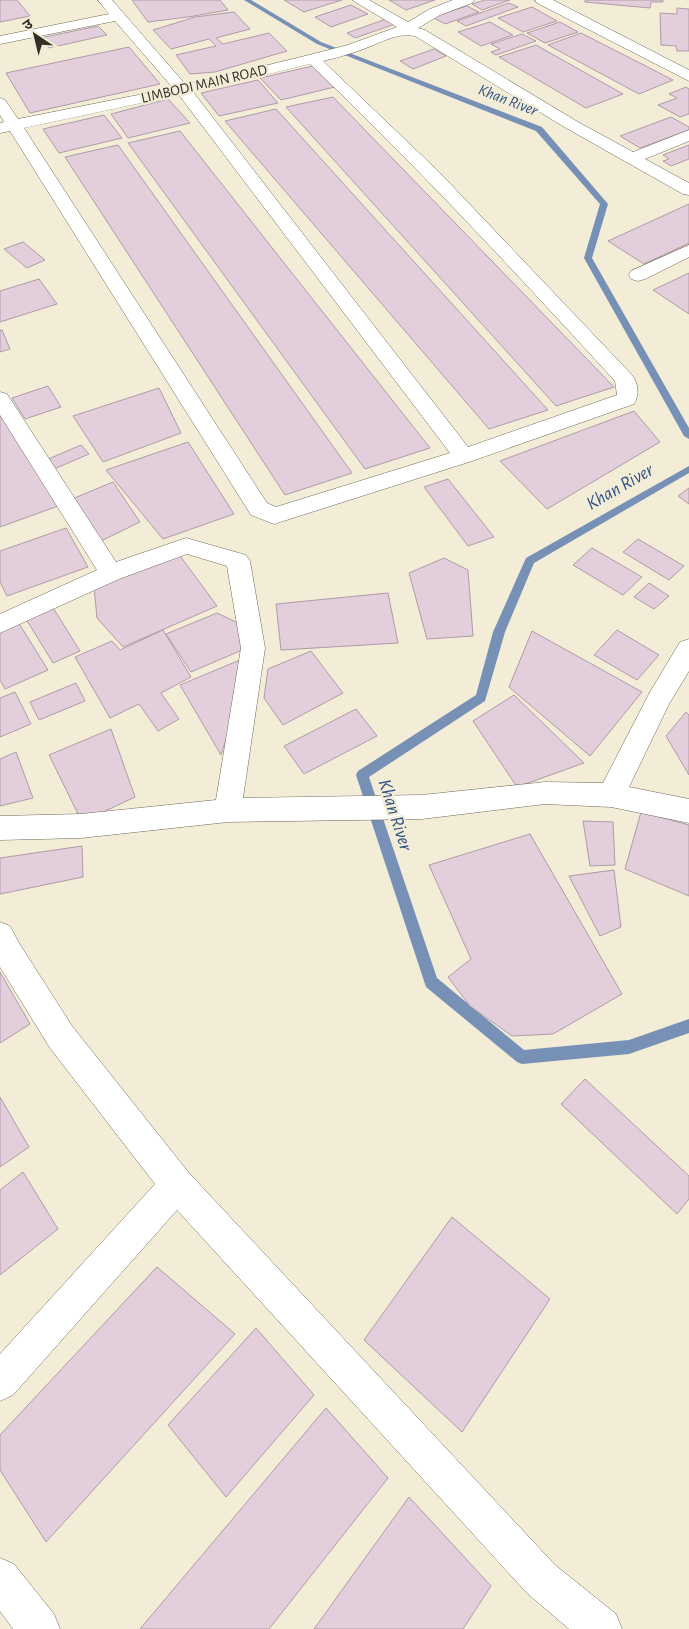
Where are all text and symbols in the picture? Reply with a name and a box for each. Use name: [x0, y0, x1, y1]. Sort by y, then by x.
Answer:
north arrow: [10, 10, 60, 60]
text: उ: [21, 17, 36, 33]
street label: LIMBODI MAIN ROAD: [139, 62, 269, 106]
water label: Khan River: [476, 81, 541, 119]
water label: Khan River: [583, 460, 657, 514]
water label: Khan River: [375, 777, 416, 854]

